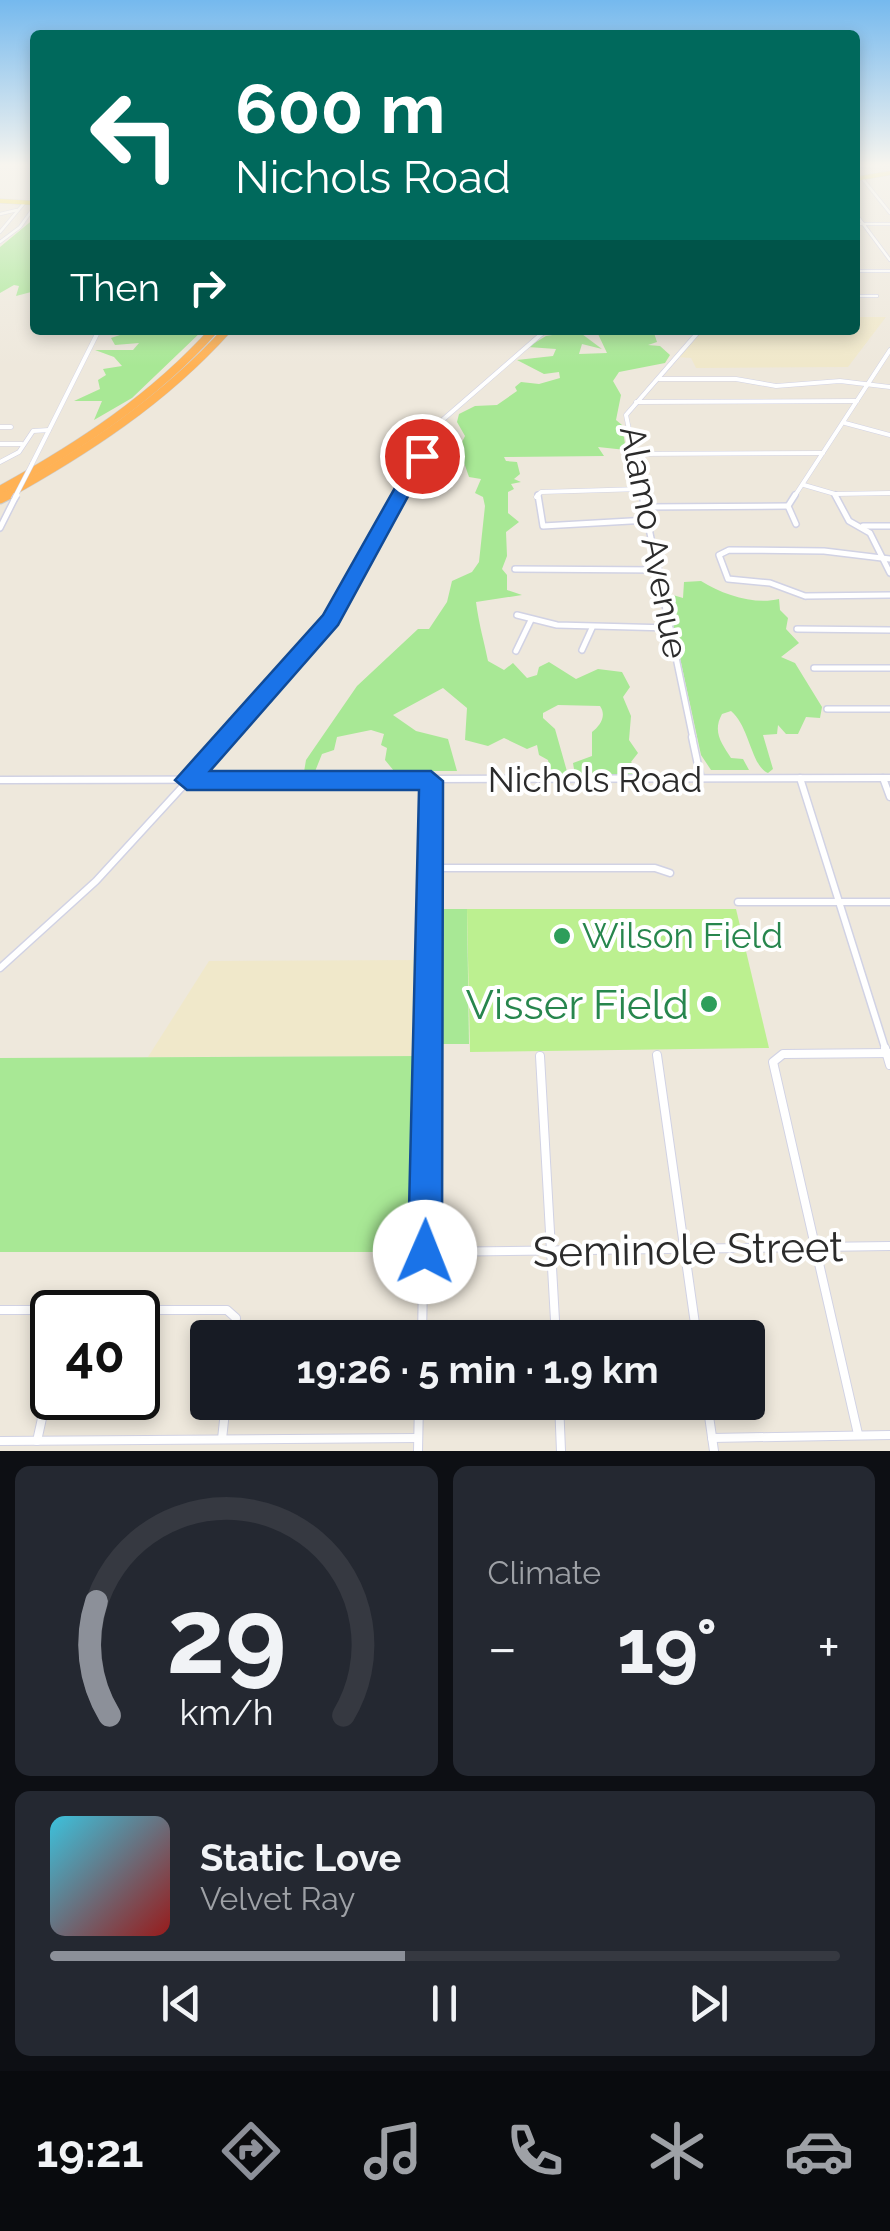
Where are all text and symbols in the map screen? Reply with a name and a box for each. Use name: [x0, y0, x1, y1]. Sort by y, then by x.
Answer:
text: 600 m: [235, 67, 445, 149]
icon: left: [70, 70, 200, 200]
text: Nichols Road: [235, 151, 511, 204]
icon: right: [180, 260, 235, 315]
text: Then: [70, 265, 160, 310]
pin: [380, 414, 465, 499]
street label: Alamo Avenue: [612, 422, 697, 662]
icon: arrive: [395, 429, 450, 484]
street label: Nichols Road: [488, 759, 702, 800]
place label: Wilson Field: [582, 915, 783, 956]
marker: Wilson Field: [551, 925, 573, 947]
place label: Visser Field: [466, 980, 689, 1029]
marker: Visser Field: [698, 993, 720, 1015]
position arrow: [373, 1200, 477, 1304]
street label: Seminole Street: [532, 1222, 844, 1277]
speed limit sign: 40: [30, 1290, 160, 1420]
text: 19:26 · 5 min · 1.9 km: [296, 1347, 659, 1392]
text: Climate: [488, 1554, 601, 1591]
text: 29: [166, 1575, 286, 1697]
text: 19°: [617, 1602, 717, 1691]
text: −: [488, 1615, 517, 1680]
text: +: [817, 1615, 840, 1680]
text: km/h: [179, 1691, 273, 1733]
text: Static Love: [200, 1835, 401, 1880]
text: Velvet Ray: [200, 1880, 355, 1917]
icon: previous: [154, 1976, 209, 2031]
icon: pause: [417, 1976, 472, 2031]
icon: next: [681, 1976, 736, 2031]
icon: directions: [216, 2116, 286, 2186]
icon: music: [358, 2116, 428, 2186]
icon: phone: [500, 2116, 570, 2186]
icon: climate: [642, 2116, 712, 2186]
icon: car: [784, 2116, 854, 2186]
text: 19:21: [36, 2125, 144, 2178]

